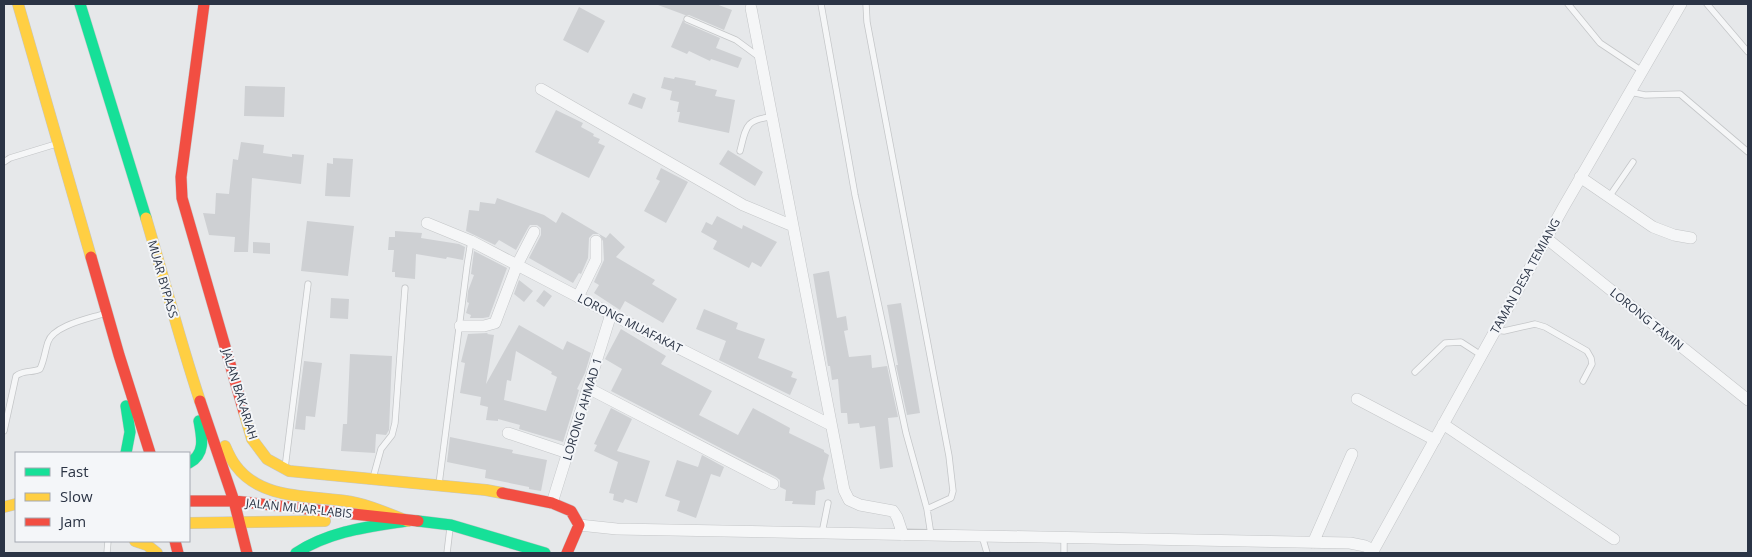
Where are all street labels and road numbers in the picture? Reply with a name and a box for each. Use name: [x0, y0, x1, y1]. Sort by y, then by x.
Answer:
street label: TAMAN DESA TEMIANG: [1486, 215, 1564, 337]
street label: MUAR BYPASS: [144, 238, 182, 320]
street label: LORONG TAMIN: [1606, 284, 1688, 354]
street label: LORONG MUAFAKAT: [575, 289, 686, 357]
street label: JALAN BAKARIAH: [218, 345, 262, 442]
street label: LORONG AHMAD 1: [558, 355, 606, 463]
street label: JALAN MUAR-LABIS: [244, 494, 353, 522]

